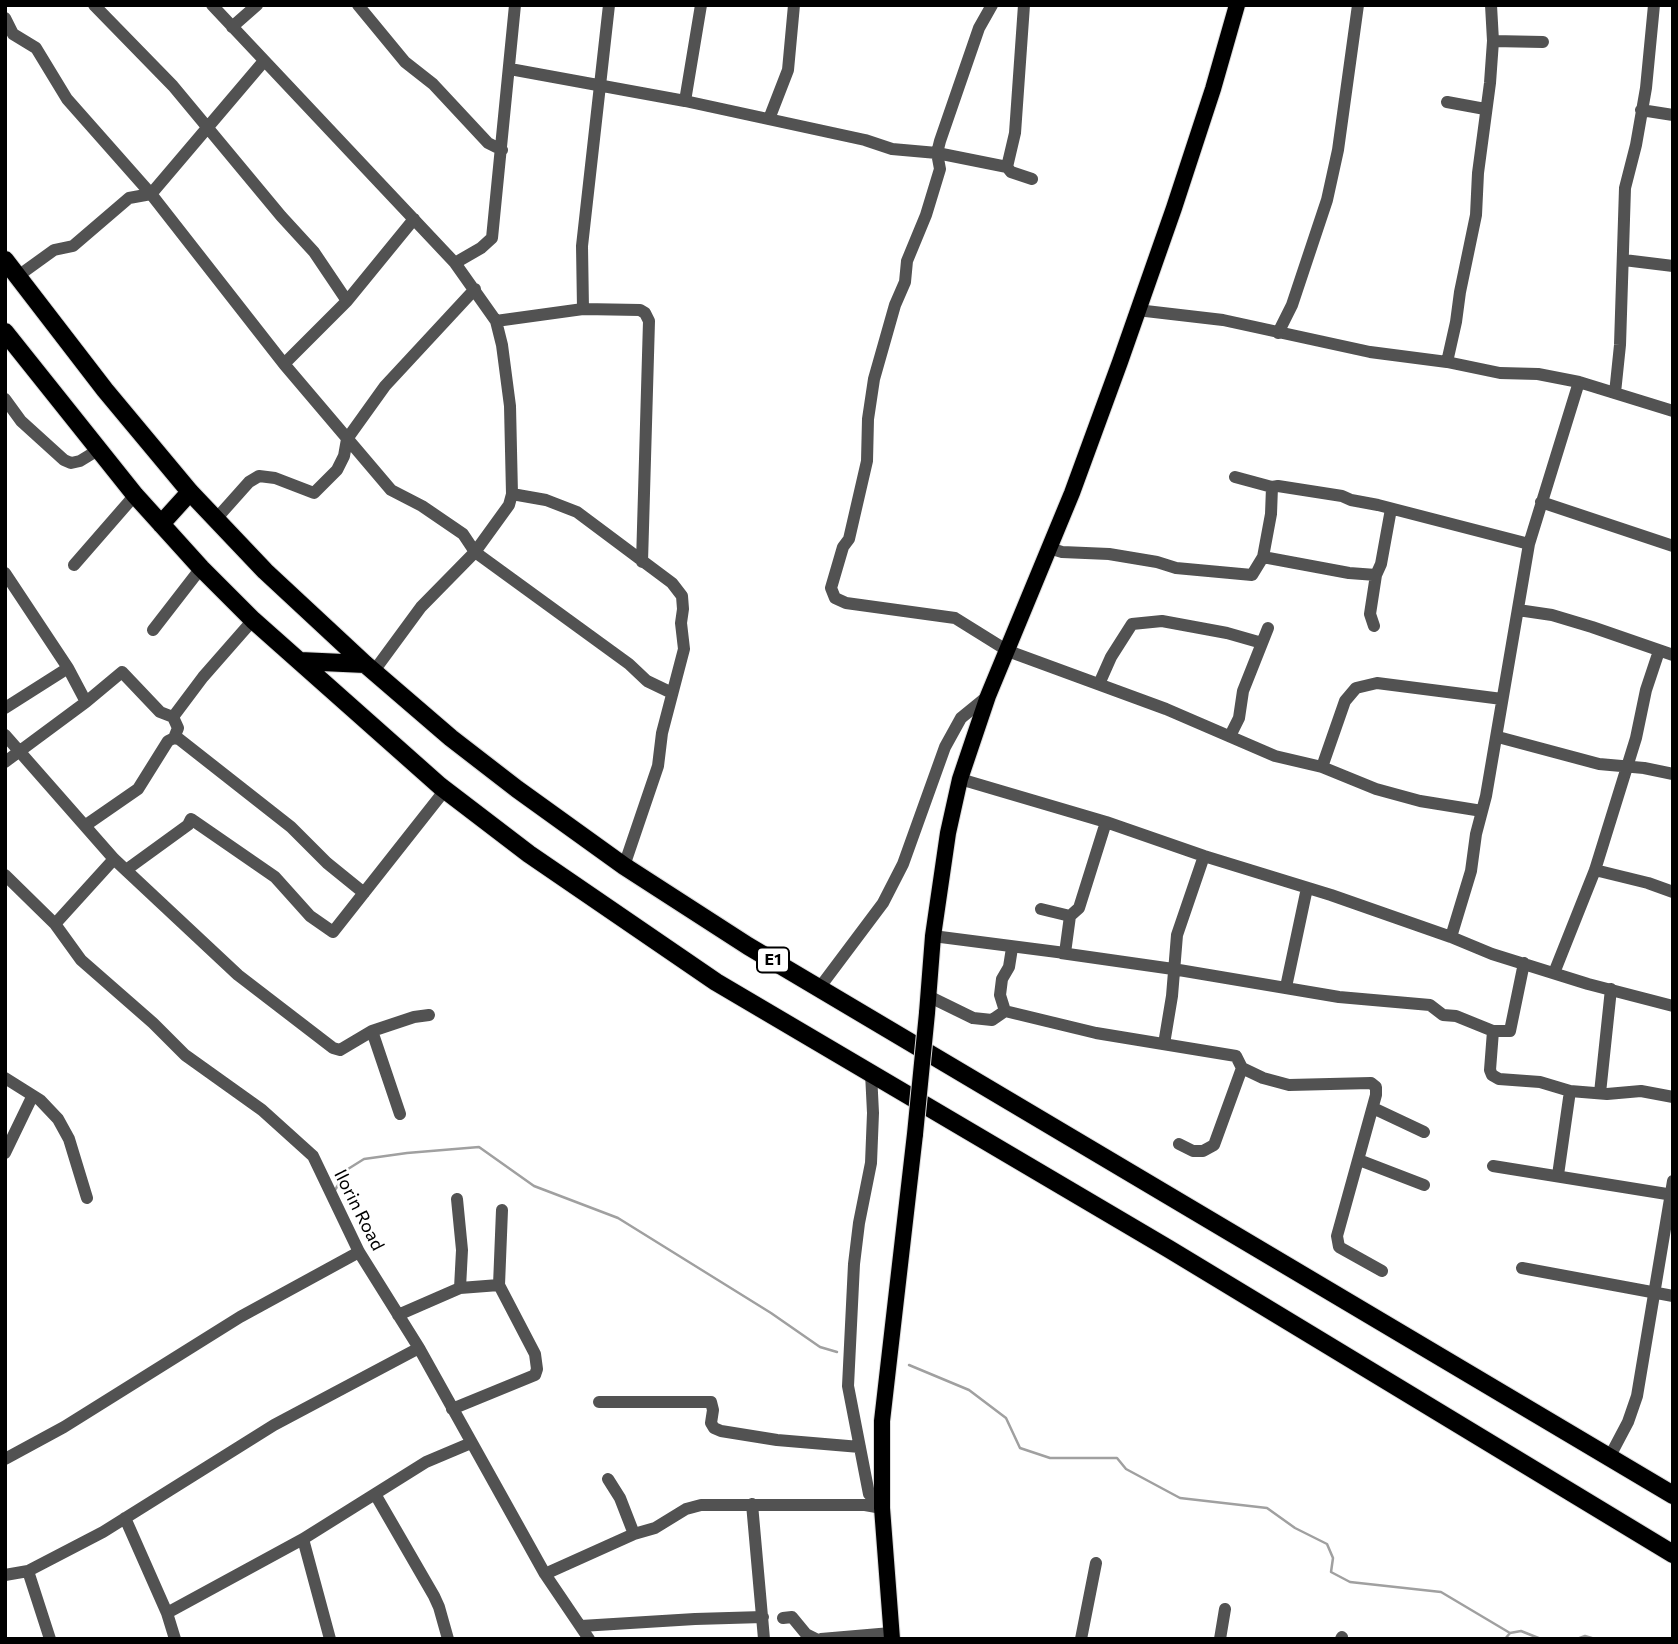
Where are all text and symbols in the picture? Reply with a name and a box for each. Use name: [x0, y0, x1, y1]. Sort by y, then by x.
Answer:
road number: E1: [757, 948, 789, 972]
street label: Ilorin Road: [329, 1166, 389, 1254]

